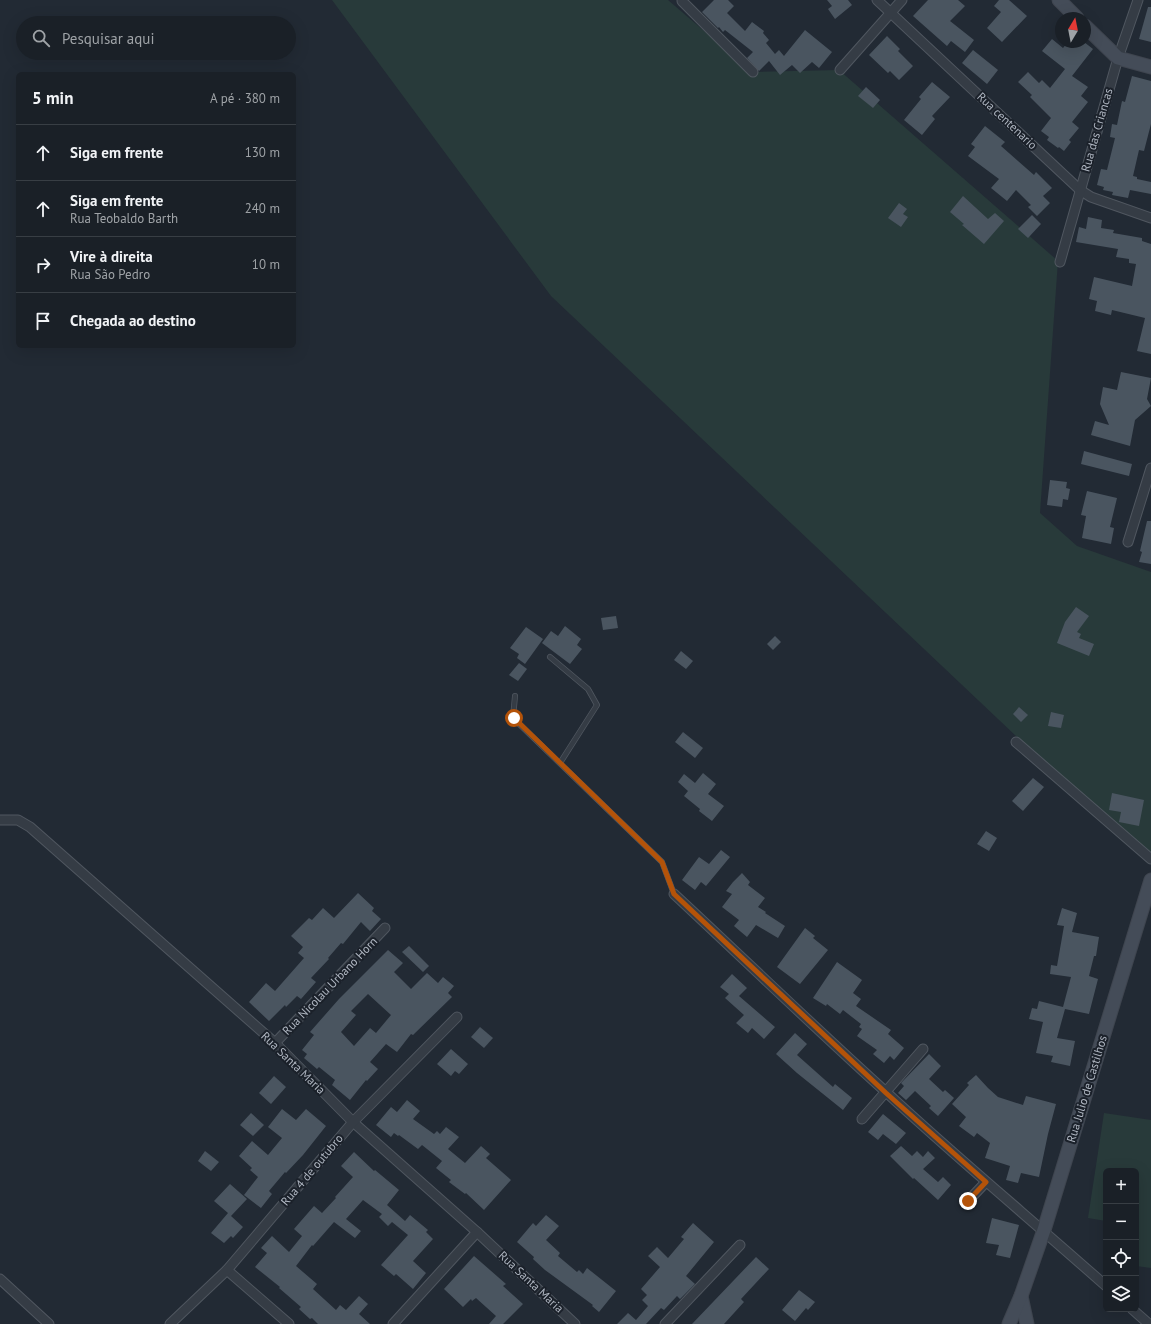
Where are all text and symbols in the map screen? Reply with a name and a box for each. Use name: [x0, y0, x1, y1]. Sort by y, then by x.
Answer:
north arrow: [1055, 12, 1091, 48]
search box: [16, 16, 296, 60]
icon: search: [30, 27, 52, 49]
text: Pesquisar aqui: [62, 29, 154, 48]
street label: Rua das Criancas: [1077, 86, 1116, 173]
text: 5 min: [32, 87, 73, 109]
street label: Rua centenario: [974, 89, 1041, 152]
text: A pé · 380 m: [210, 90, 280, 107]
icon: ahead: [32, 142, 54, 164]
text: Siga em frente: [70, 143, 163, 162]
text: 130 m: [245, 144, 280, 161]
text: Siga em frente: [70, 191, 163, 210]
icon: ahead: [32, 198, 54, 220]
text: 240 m: [245, 200, 280, 217]
text: Rua Teobaldo Barth: [70, 210, 178, 227]
text: Vire à direita: [70, 247, 153, 266]
icon: right: [32, 254, 54, 276]
text: 10 m: [252, 256, 280, 273]
text: Rua São Pedro: [70, 266, 150, 283]
icon: arrive: [32, 310, 54, 332]
text: Chegada ao destino: [70, 311, 196, 330]
route start: [505, 709, 523, 727]
street label: Rua Nicolau Urbano Horn: [279, 934, 380, 1038]
street label: Rua Santa Maria: [258, 1028, 329, 1097]
street label: Rua Julio de Castilhos: [1063, 1033, 1110, 1144]
street label: Rua 4 de outubro: [277, 1131, 346, 1208]
map controls: [1103, 1168, 1139, 1312]
button: +: [1103, 1168, 1139, 1204]
route end: [959, 1192, 977, 1210]
button: −: [1103, 1204, 1139, 1240]
button: locate: [1103, 1240, 1139, 1276]
street label: Rua Santa Maria: [496, 1248, 567, 1316]
button: layers: [1103, 1276, 1139, 1312]

